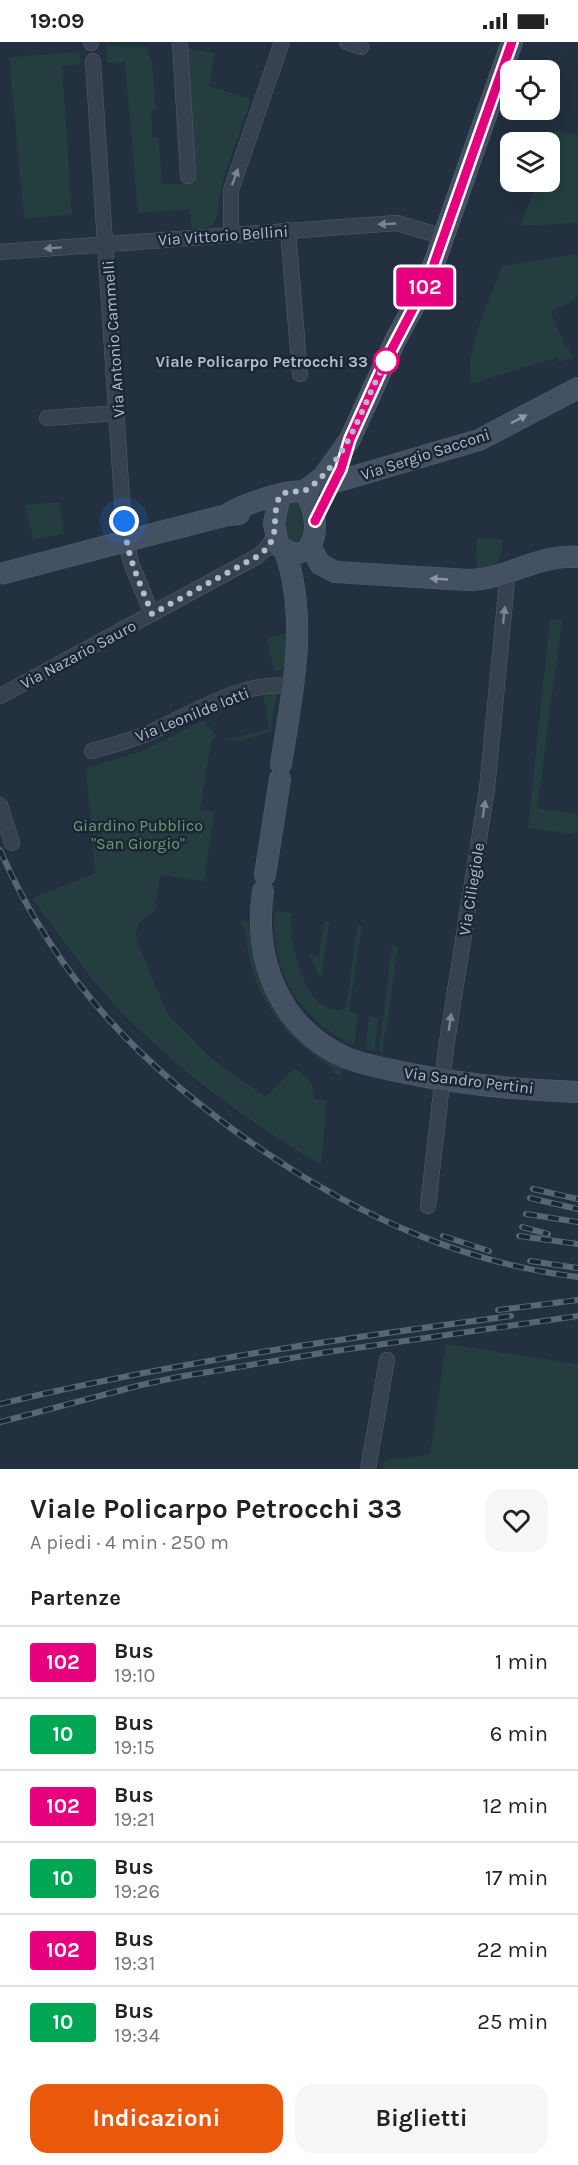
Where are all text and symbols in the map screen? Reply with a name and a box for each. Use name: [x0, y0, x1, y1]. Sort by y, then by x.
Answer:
text: 19:09: [30, 8, 85, 34]
map controls: [500, 60, 560, 192]
button: locate: [500, 60, 560, 120]
button: layers: [500, 132, 560, 192]
one-way arrow: [231, 168, 241, 186]
one-way arrow: [378, 219, 397, 229]
street label: Via Vittorio Bellini: [157, 221, 289, 250]
one-way arrow: [44, 243, 63, 253]
street label: Via Antonio Cammelli: [99, 260, 128, 418]
line badge: 102: [390, 268, 460, 306]
text: 102: [408, 275, 442, 299]
marker: Viale Policarpo Petrocchi 33: [373, 348, 399, 374]
place label: Viale Policarpo Petrocchi 33: [155, 352, 368, 371]
one-way arrow: [511, 414, 528, 424]
street label: Via Sergio Sacconi: [358, 425, 492, 484]
your location: [109, 506, 139, 536]
one-way arrow: [430, 574, 449, 583]
one-way arrow: [499, 605, 509, 624]
street label: Via Nazario Sauro: [17, 616, 139, 693]
street label: Via Leonilde Iotti: [132, 683, 252, 746]
one-way arrow: [479, 799, 488, 818]
park label: Giardino Pubblico "San Giorgio": [73, 816, 203, 853]
street label: Via Ciliegiole: [455, 841, 488, 937]
one-way arrow: [445, 1013, 454, 1032]
street label: Via Sandro Pertini: [403, 1063, 535, 1098]
button: heart: [485, 1489, 548, 1552]
text: Viale Policarpo Petrocchi 33: [30, 1492, 402, 1525]
text: A piedi · 4 min · 250 m: [30, 1531, 229, 1554]
text: Partenze: [30, 1585, 121, 1611]
text: Bus: [114, 1638, 154, 1664]
text: 1 min: [495, 1649, 548, 1675]
text: 102: [46, 1650, 80, 1674]
text: 19:10: [114, 1664, 155, 1687]
text: Bus: [114, 1710, 154, 1736]
text: 6 min: [490, 1721, 548, 1747]
text: 10: [53, 1722, 73, 1746]
text: 19:15: [114, 1736, 155, 1759]
text: Bus: [114, 1782, 154, 1808]
text: 12 min: [482, 1793, 548, 1819]
text: 102: [46, 1794, 80, 1818]
text: 19:21: [114, 1808, 155, 1831]
text: Bus: [114, 1854, 154, 1880]
text: 17 min: [485, 1865, 548, 1891]
text: 10: [53, 1866, 73, 1890]
text: 19:26: [114, 1880, 160, 1903]
text: Bus: [114, 1926, 154, 1952]
text: 22 min: [477, 1937, 548, 1963]
text: 102: [46, 1938, 80, 1962]
text: 19:31: [114, 1952, 155, 1975]
text: Bus: [114, 1998, 154, 2024]
text: 25 min: [477, 2009, 548, 2035]
text: 10: [53, 2010, 73, 2034]
text: 19:34: [114, 2024, 160, 2047]
button: Indicazioni: [30, 2084, 283, 2153]
button: Biglietti: [295, 2084, 548, 2153]

